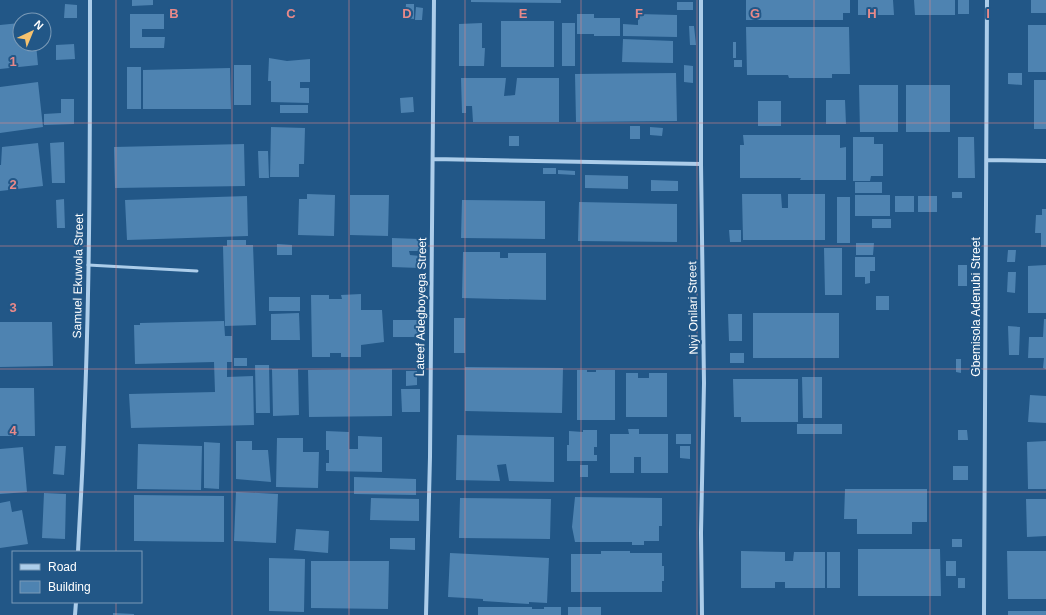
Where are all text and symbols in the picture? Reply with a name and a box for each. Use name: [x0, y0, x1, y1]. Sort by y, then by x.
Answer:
text: B: [169, 6, 179, 21]
text: C: [286, 6, 296, 21]
text: D: [402, 6, 412, 21]
text: E: [519, 6, 528, 21]
text: F: [635, 6, 643, 21]
text: G: [750, 6, 760, 21]
text: H: [867, 6, 877, 21]
text: I: [986, 6, 990, 21]
north arrow: [12, 12, 52, 52]
text: N: [32, 18, 46, 32]
text: 1: [9, 54, 17, 69]
text: 2: [9, 177, 17, 192]
street label: Samuel Ekuwola Street: [70, 213, 86, 338]
street label: Lateef Adegboyega Street: [413, 237, 429, 377]
street label: Gbemisola Adenubi Street: [969, 237, 983, 377]
street label: Niyi Onilari Street: [685, 261, 701, 355]
text: 3: [9, 300, 17, 315]
text: 4: [9, 423, 17, 438]
legend: [12, 551, 142, 603]
text: Road: [48, 560, 77, 574]
text: Building: [48, 580, 91, 594]

